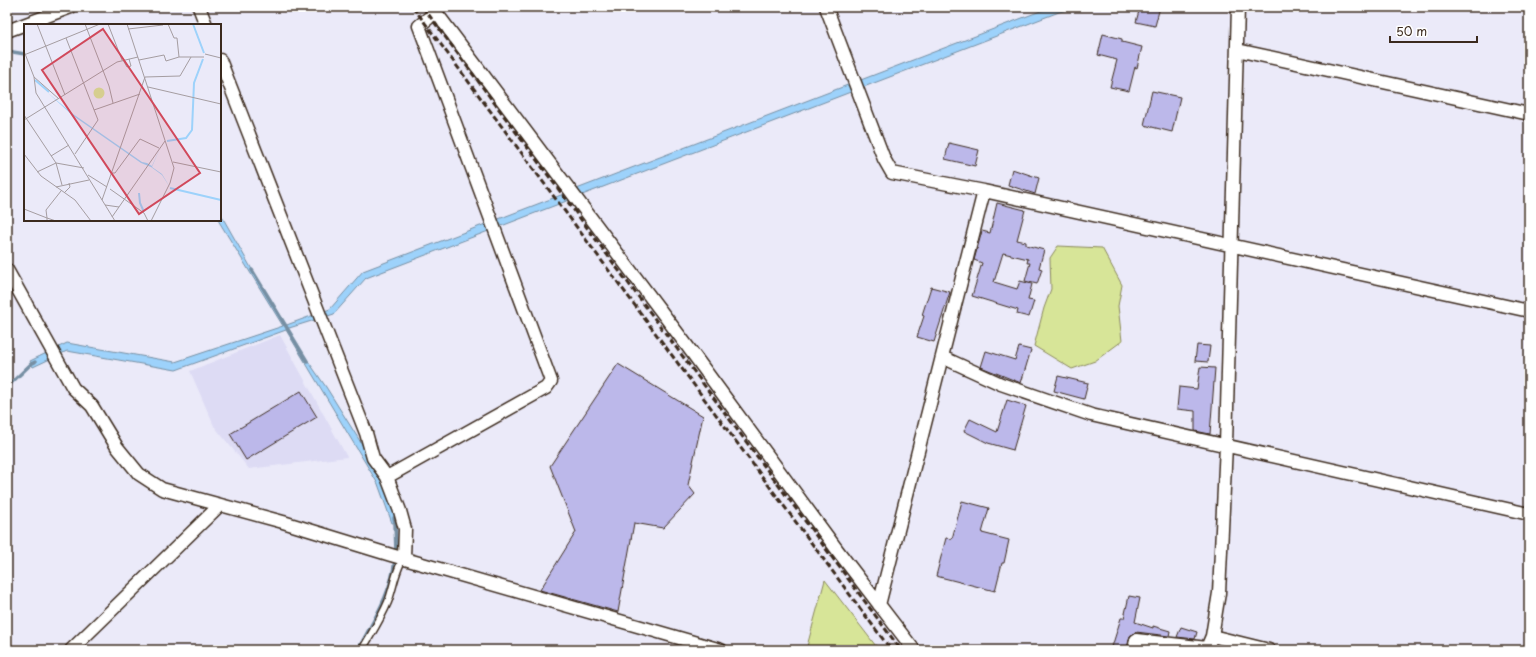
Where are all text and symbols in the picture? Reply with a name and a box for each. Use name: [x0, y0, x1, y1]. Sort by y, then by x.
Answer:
scale bar: [1390, 18, 1477, 44]
text: 50 m: [1396, 22, 1427, 40]
inset map: [24, 24, 221, 221]

